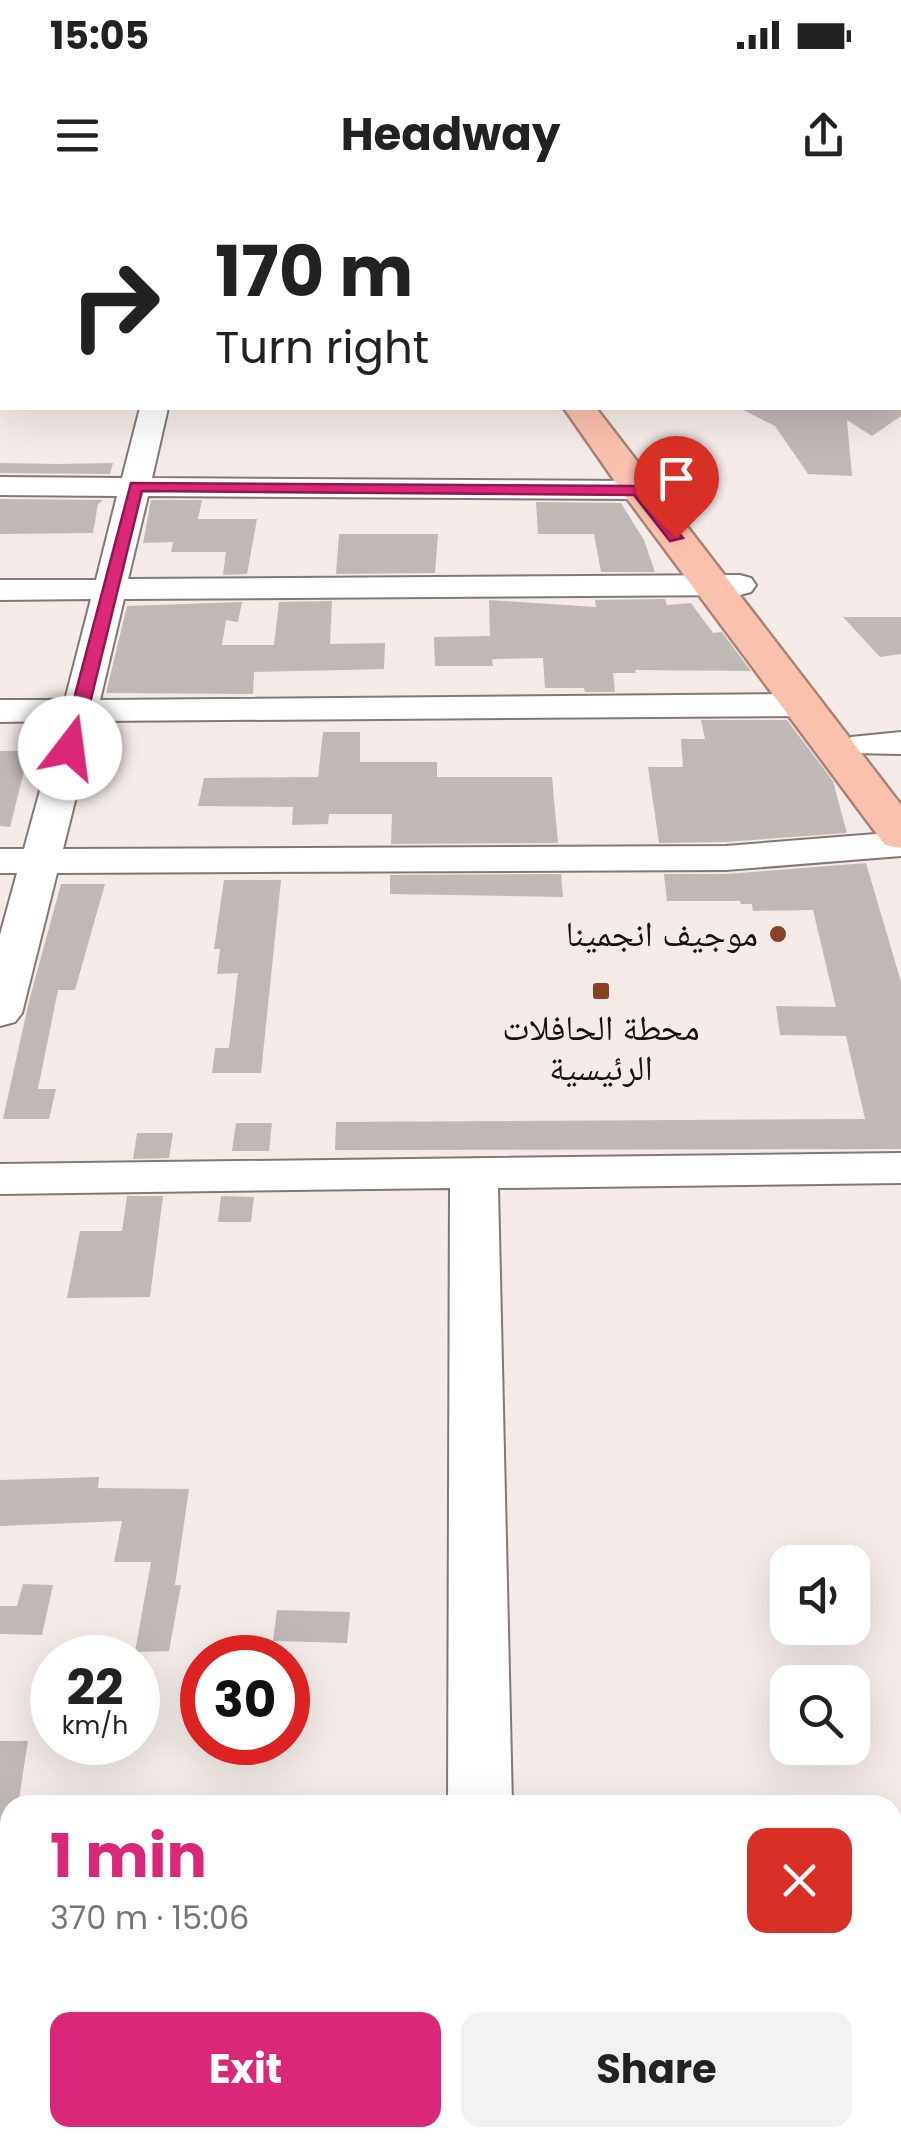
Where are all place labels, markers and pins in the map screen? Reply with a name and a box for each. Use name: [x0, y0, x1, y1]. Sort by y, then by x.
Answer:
pin: [634, 436, 719, 539]
place label: موجيف انجمينا: [565, 909, 758, 958]
marker: موجيف انجمينا: [767, 923, 789, 945]
marker: محطة الحافلات الرئيسية: [590, 980, 612, 1002]
place label: محطة الحافلات الرئيسية: [502, 1003, 700, 1092]

